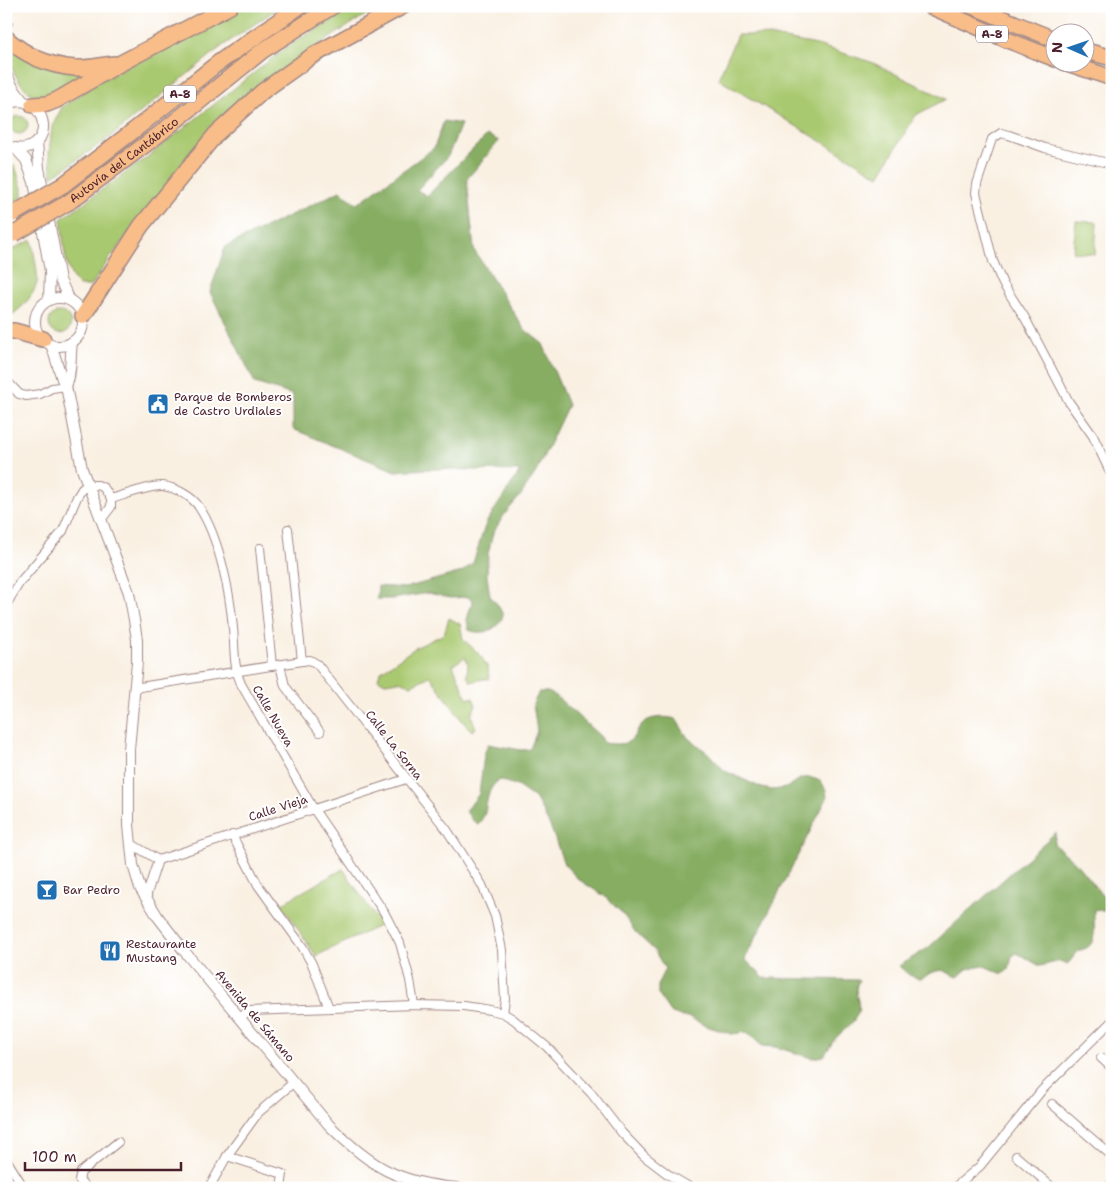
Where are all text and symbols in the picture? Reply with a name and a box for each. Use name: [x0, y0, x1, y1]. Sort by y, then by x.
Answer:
north arrow: [1046, 22, 1096, 72]
road number: A-8: [976, 26, 1008, 42]
text: N: [1048, 42, 1066, 53]
road number: A-8: [164, 86, 196, 102]
street label: Autovía del Cantábrico: [66, 113, 182, 207]
place label: Parque de Bomberos de Castro Urdiales: [174, 389, 292, 419]
public building icon: Parque de Bomberos de Castro Urdiales: [146, 392, 170, 416]
street label: Calle Nueva: [249, 682, 297, 750]
street label: Calle La Sorna: [362, 707, 427, 784]
street label: Calle Vieja: [246, 791, 310, 825]
bar icon: Bar Pedro: [35, 878, 59, 902]
place label: Bar Pedro: [63, 882, 120, 898]
place label: Restaurante Mustang: [126, 936, 197, 966]
restaurant icon: Restaurante Mustang: [98, 939, 122, 963]
street label: Avenida de Sámano: [212, 967, 298, 1065]
scale bar: [25, 1139, 181, 1171]
text: 100 m: [32, 1147, 77, 1167]

